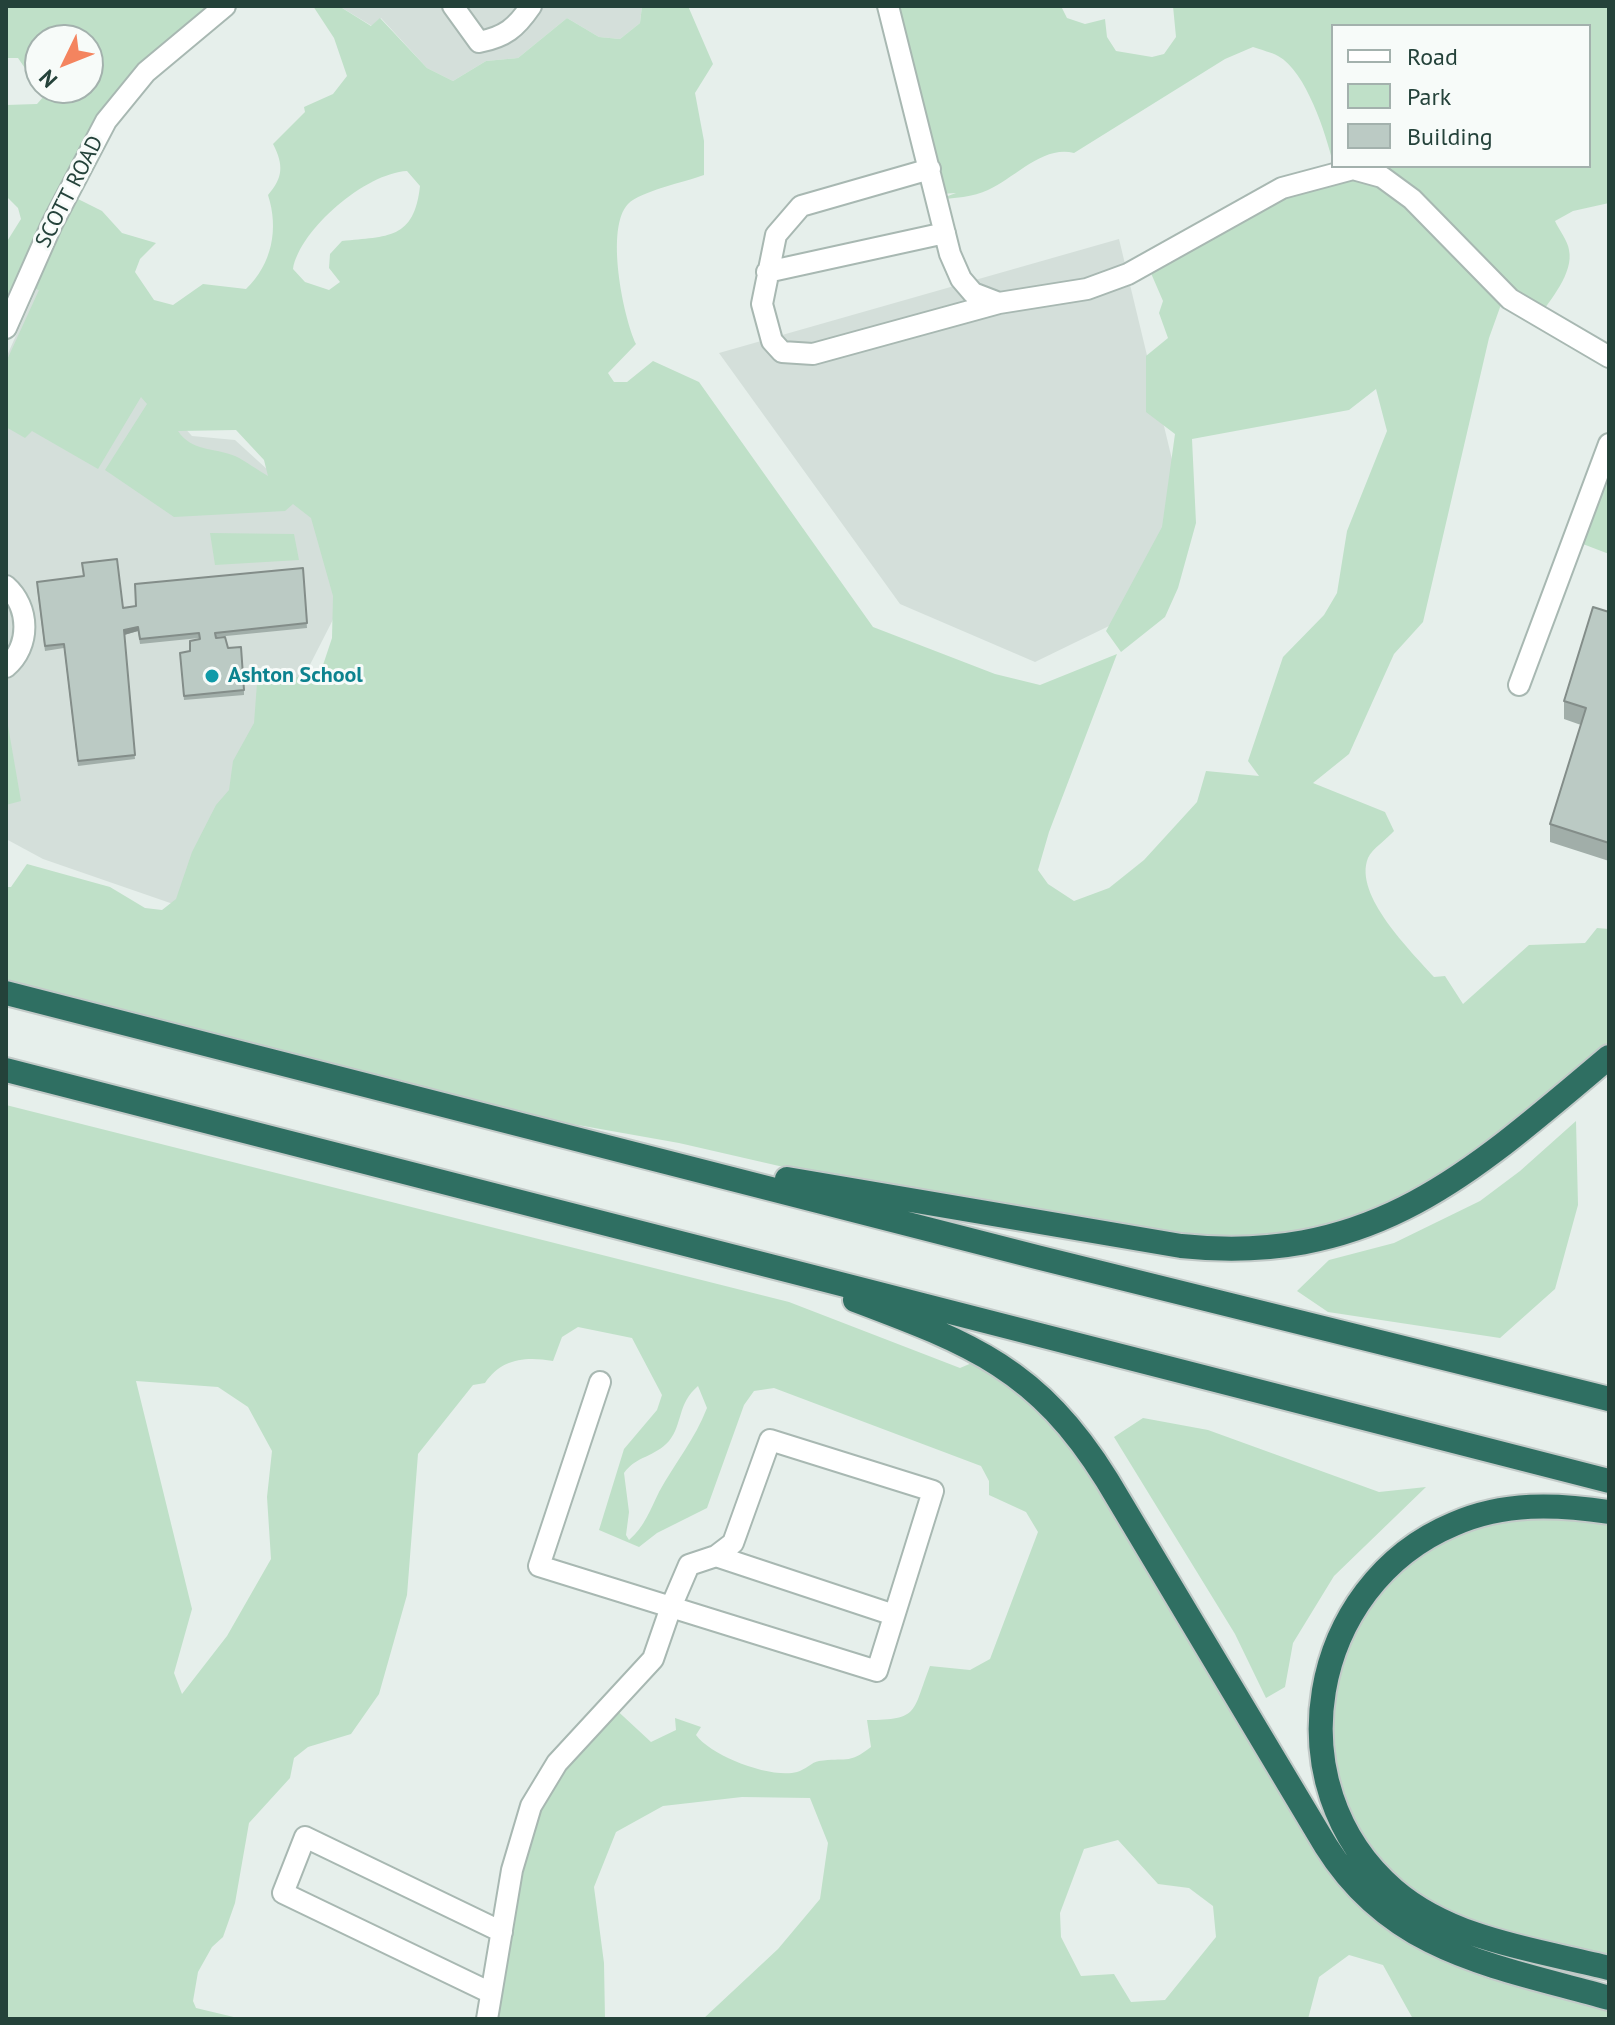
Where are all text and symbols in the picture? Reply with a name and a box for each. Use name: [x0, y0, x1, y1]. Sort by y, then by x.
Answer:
north arrow: [24, 24, 104, 104]
legend: [1331, 24, 1591, 168]
text: Road: [1407, 41, 1458, 72]
text: N: [33, 64, 63, 94]
text: Park: [1407, 81, 1451, 112]
text: Building: [1407, 121, 1493, 152]
street label: SCOTT ROAD: [30, 132, 110, 252]
place label: Ashton School: [228, 663, 363, 689]
marker: Ashton School: [203, 667, 221, 685]

